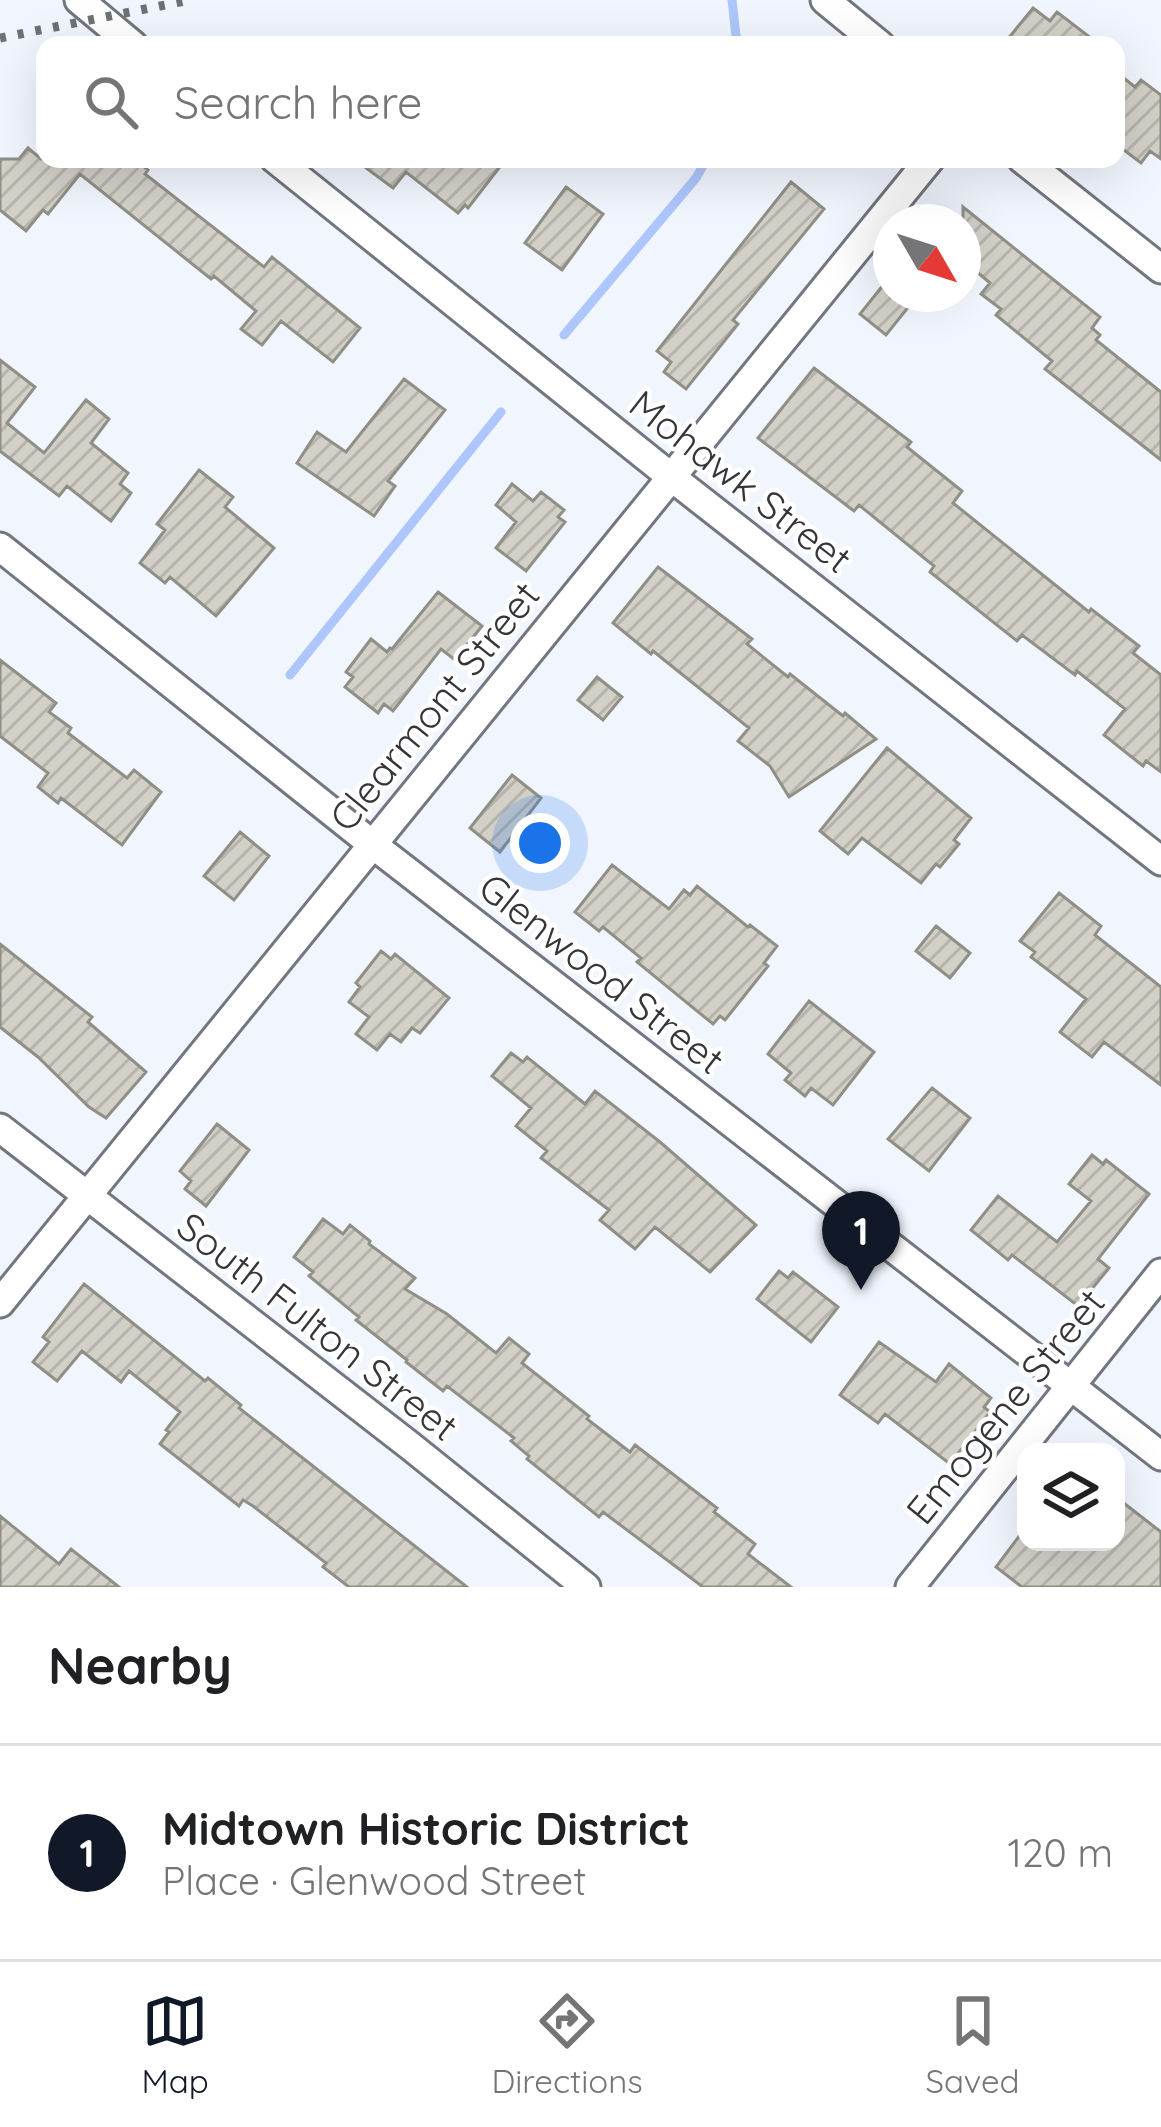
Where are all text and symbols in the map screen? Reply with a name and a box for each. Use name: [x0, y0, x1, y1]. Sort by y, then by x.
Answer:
search box: [36, 36, 1125, 168]
icon: search: [78, 69, 144, 135]
text: Search here: [174, 74, 422, 130]
north arrow: [873, 204, 981, 312]
street label: Mohawk Street: [620, 379, 862, 583]
street label: Clearmont Street: [318, 571, 550, 841]
your location: [510, 813, 570, 873]
street label: Glenwood Street: [470, 862, 734, 1084]
pin: 1: [822, 1191, 900, 1290]
street label: South Fulton Street: [168, 1201, 468, 1451]
street label: Emogene Street: [895, 1278, 1115, 1534]
map controls: [1017, 1443, 1125, 1551]
button: layers: [1017, 1443, 1125, 1551]
text: Nearby: [48, 1633, 232, 1697]
text: Midtown Historic District: [162, 1800, 690, 1856]
text: 1: [79, 1828, 95, 1877]
text: 120 m: [1008, 1828, 1113, 1877]
text: Place · Glenwood Street: [162, 1856, 587, 1905]
tab: Map: [141, 1988, 209, 2101]
tab: Directions: [491, 1988, 643, 2101]
tab: Saved: [926, 1988, 1020, 2101]

